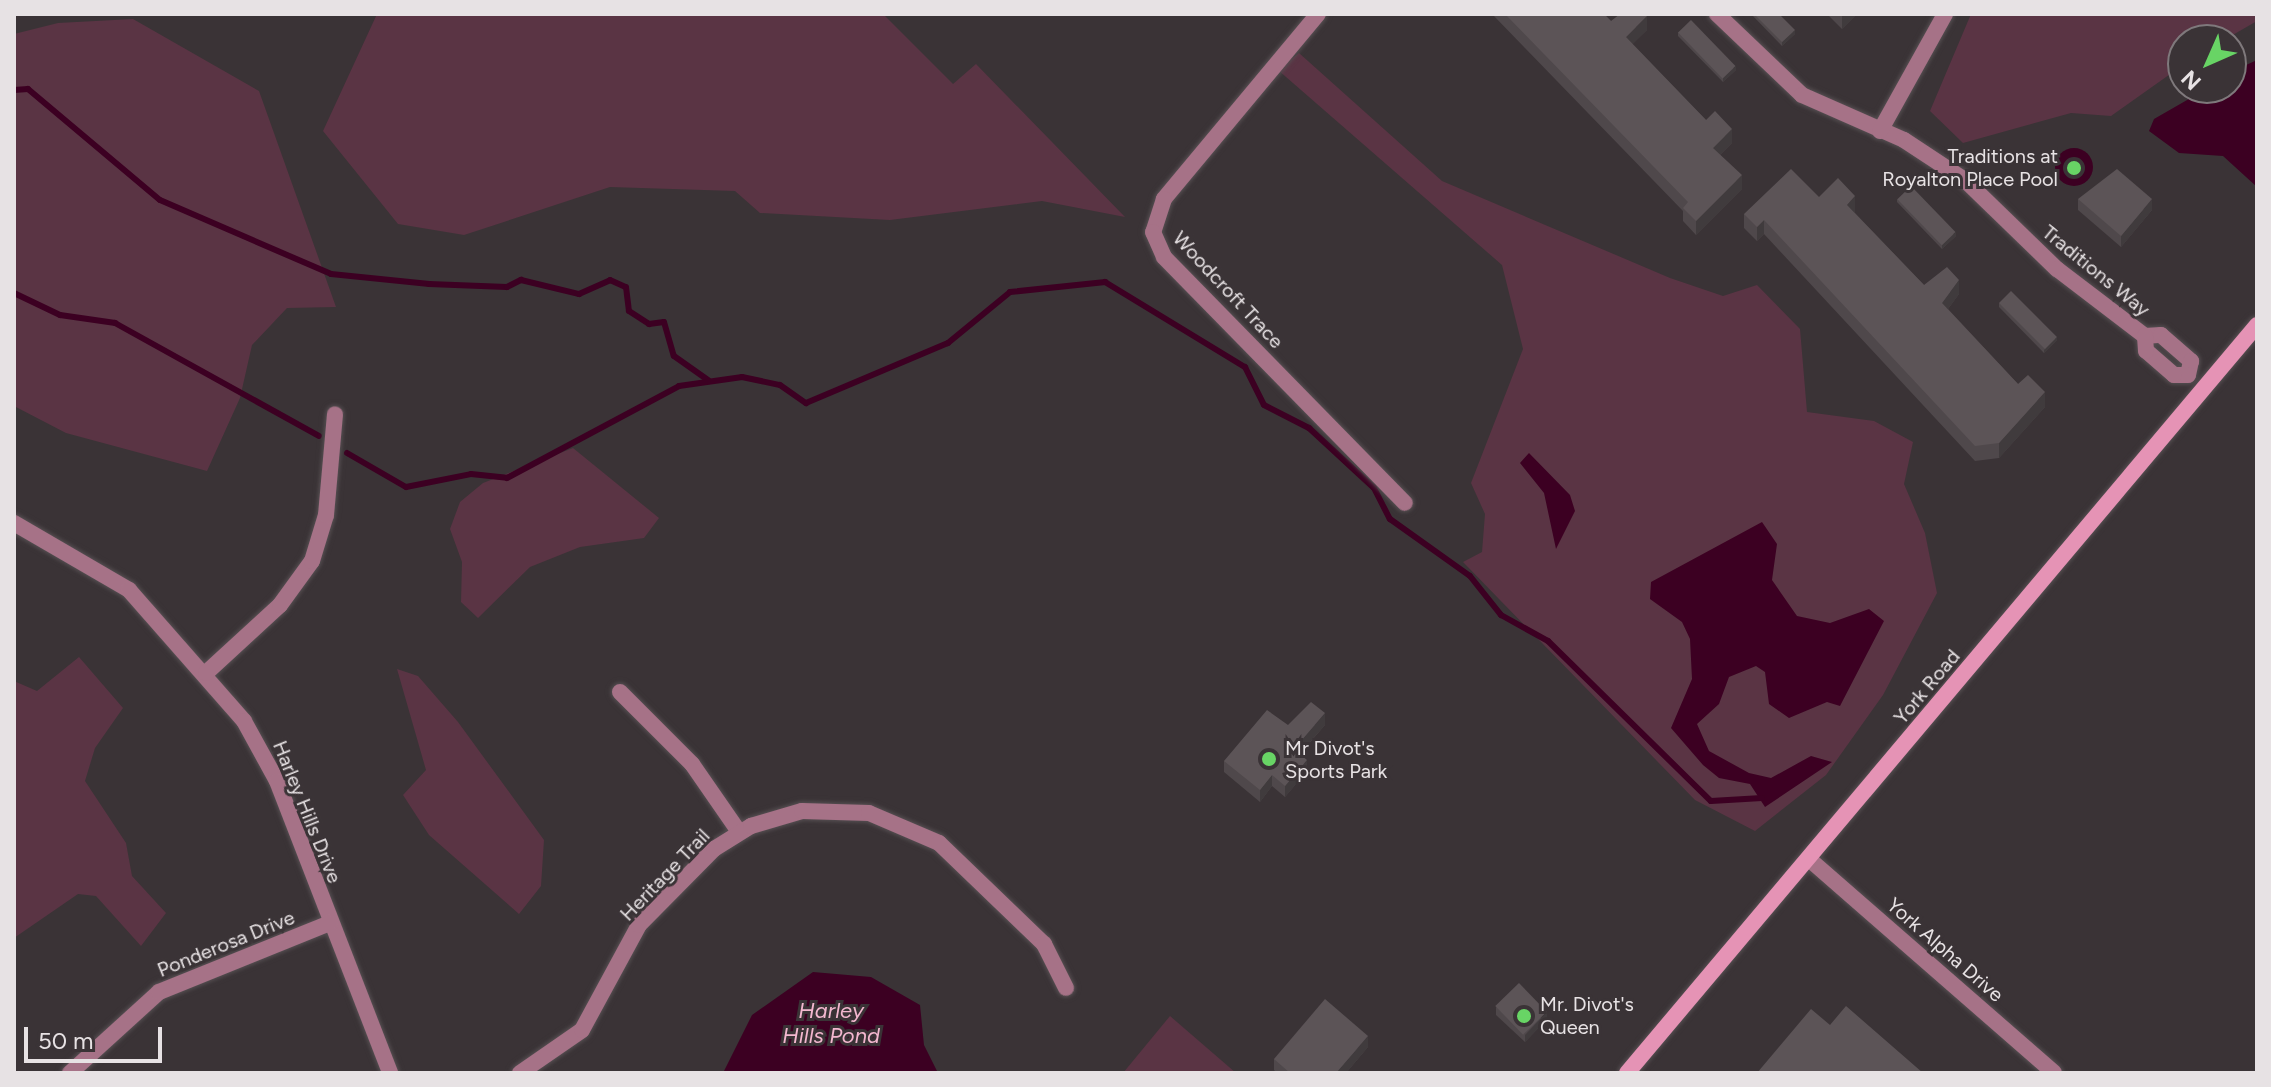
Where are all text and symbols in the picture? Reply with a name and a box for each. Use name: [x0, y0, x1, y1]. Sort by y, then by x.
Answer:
north arrow: [2167, 24, 2247, 104]
text: N: [2176, 64, 2207, 95]
place label: Traditions at Royalton Place Pool: [1882, 144, 2058, 191]
marker: Traditions at Royalton Place Pool: [2065, 159, 2083, 177]
street label: Traditions Way: [2037, 220, 2155, 322]
street label: Woodcroft Trace: [1168, 227, 1288, 353]
street label: York Road: [1889, 645, 1965, 729]
place label: Mr Divot's Sports Park: [1285, 736, 1387, 783]
street label: Harley Hills Drive: [268, 737, 346, 887]
marker: Mr Divot's Sports Park: [1260, 750, 1278, 768]
street label: Heritage Trail: [615, 824, 715, 926]
street label: York Alpha Drive: [1882, 893, 2008, 1007]
street label: Ponderosa Drive: [154, 906, 298, 982]
place label: Mr. Divot's Queen: [1540, 992, 1634, 1039]
water label: Harley Hills Pond: [782, 997, 880, 1048]
marker: Mr. Divot's Queen: [1515, 1007, 1533, 1025]
scale bar: [28, 1011, 166, 1061]
text: 50 m: [38, 1026, 94, 1055]

